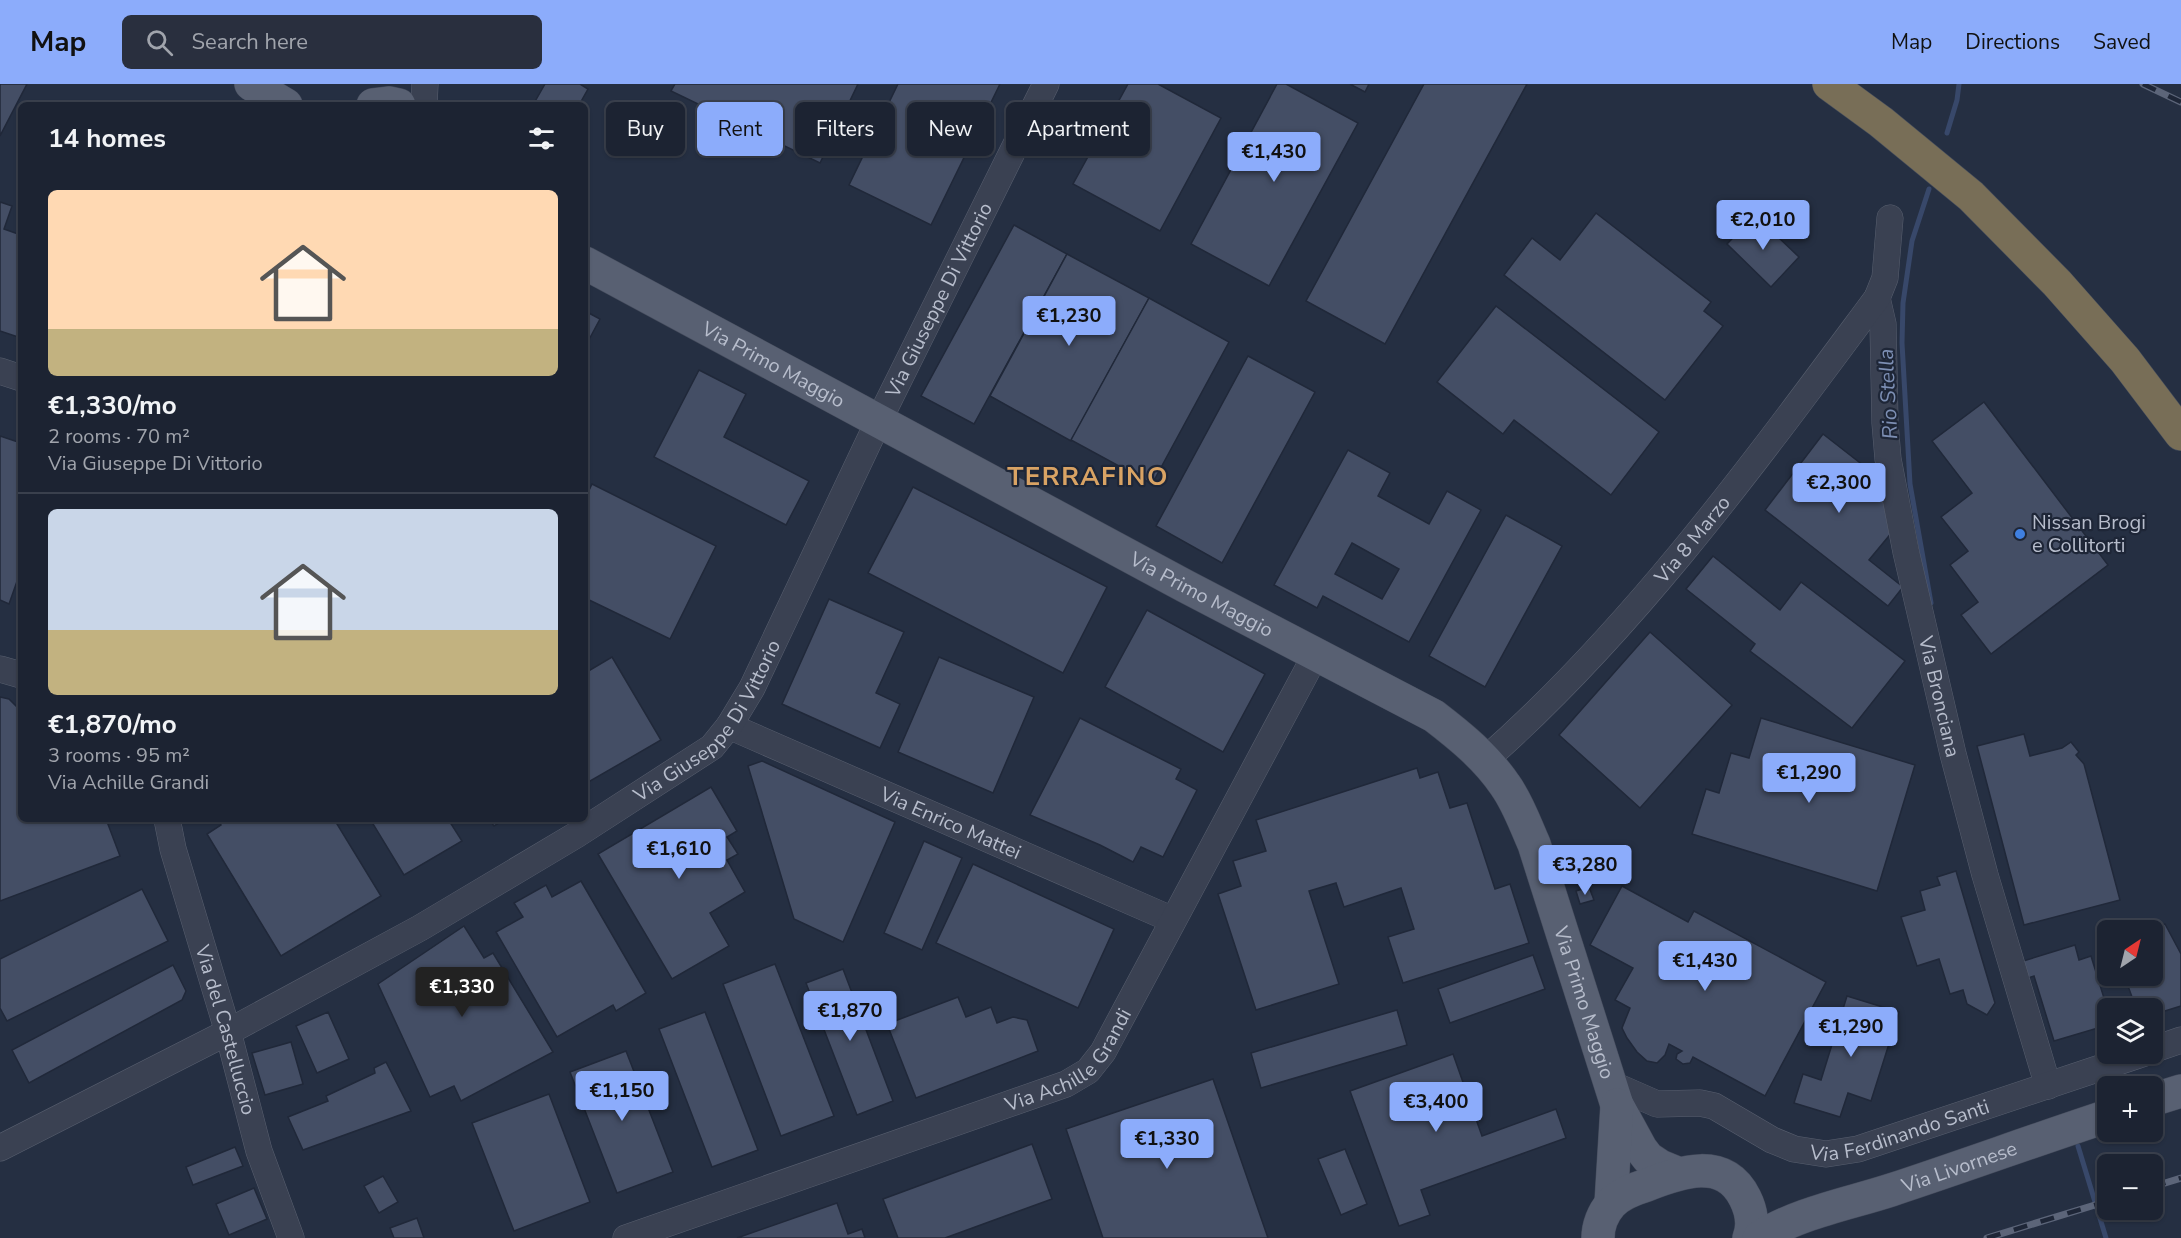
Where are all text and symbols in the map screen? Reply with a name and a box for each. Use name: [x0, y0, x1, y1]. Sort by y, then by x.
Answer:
search box: [122, 15, 542, 69]
text: Map: [30, 23, 86, 61]
icon: search: [143, 26, 176, 59]
text: Search here: [191, 27, 308, 57]
text: Map: [1891, 28, 1932, 56]
text: Directions: [1965, 28, 2060, 56]
text: Saved: [2093, 28, 2151, 56]
chip: Buy: [606, 102, 685, 156]
chip: Rent: [697, 102, 783, 156]
chip: Filters: [795, 102, 895, 156]
chip: New: [907, 102, 994, 156]
chip: Apartment: [1006, 102, 1150, 156]
text: 14 homes: [48, 121, 166, 156]
icon: filters: [525, 122, 558, 155]
pin: €1,430: [1225, 132, 1323, 183]
text: €1,430: [1242, 138, 1306, 165]
street label: Via Giuseppe Di Vittorio: [879, 198, 999, 403]
pin: €2,010: [1714, 200, 1812, 251]
text: €2,010: [1731, 206, 1795, 233]
icon: home: [249, 229, 357, 337]
pin: €1,230: [1020, 296, 1118, 347]
text: €1,230: [1037, 302, 1101, 329]
street label: Via Primo Maggio: [696, 315, 850, 414]
water label: Rio Stella: [1872, 348, 1904, 440]
text: €1,330/mo: [48, 388, 177, 423]
text: 2 rooms · 70 m²: [48, 423, 190, 450]
text: Via Giuseppe Di Vittorio: [48, 450, 263, 477]
district label: TERRAFINO: [1007, 459, 1169, 494]
pin: €2,300: [1790, 463, 1888, 514]
text: €2,300: [1807, 469, 1871, 496]
street label: Via 8 Marzo: [1648, 490, 1737, 590]
place label: Nissan Brogi e Collitorti: [2032, 509, 2146, 559]
marker: Nissan Brogi e Collitorti: [2013, 527, 2027, 541]
street label: Via Primo Maggio: [1124, 545, 1278, 644]
icon: home: [249, 548, 357, 656]
street label: Via Bronciana: [1912, 632, 1966, 760]
street label: Via Giuseppe Di Vittorio: [628, 635, 787, 809]
text: €1,870/mo: [48, 707, 177, 742]
text: 3 rooms · 95 m²: [48, 742, 190, 769]
pin: €1,290: [1760, 753, 1858, 804]
text: €1,290: [1777, 759, 1841, 786]
text: Via Achille Grandi: [48, 769, 209, 796]
street label: Via Enrico Mattei: [875, 780, 1025, 866]
pin: €1,610: [630, 829, 728, 880]
text: €1,610: [647, 835, 711, 862]
pin: €3,280: [1536, 845, 1634, 896]
text: €3,280: [1553, 851, 1617, 878]
north arrow: [2097, 920, 2163, 986]
map controls: [2097, 920, 2163, 1220]
street label: Via Primo Maggio: [1547, 922, 1621, 1082]
street label: Via del Castelluccio: [188, 941, 262, 1118]
pin: €1,430: [1656, 941, 1754, 992]
text: €1,430: [1673, 947, 1737, 974]
pin: €1,330: [413, 967, 511, 1018]
text: €1,330: [430, 973, 494, 1000]
pin: €1,870: [801, 991, 899, 1042]
text: €1,870: [818, 997, 882, 1024]
button: layers: [2097, 998, 2163, 1064]
street label: Via Achille Grandi: [1000, 1004, 1138, 1119]
pin: €1,290: [1802, 1007, 1900, 1058]
text: €1,290: [1819, 1013, 1883, 1040]
pin: €1,150: [573, 1071, 671, 1122]
button: +: [2097, 1076, 2163, 1142]
text: €1,150: [590, 1077, 654, 1104]
pin: €3,400: [1387, 1082, 1485, 1133]
text: €3,400: [1404, 1088, 1468, 1115]
street label: Via Ferdinando Santi: [1807, 1093, 1993, 1168]
pin: €1,330: [1118, 1119, 1216, 1170]
text: €1,330: [1135, 1125, 1199, 1152]
street label: Via Livornese: [1897, 1135, 2021, 1200]
button: −: [2097, 1154, 2163, 1220]

